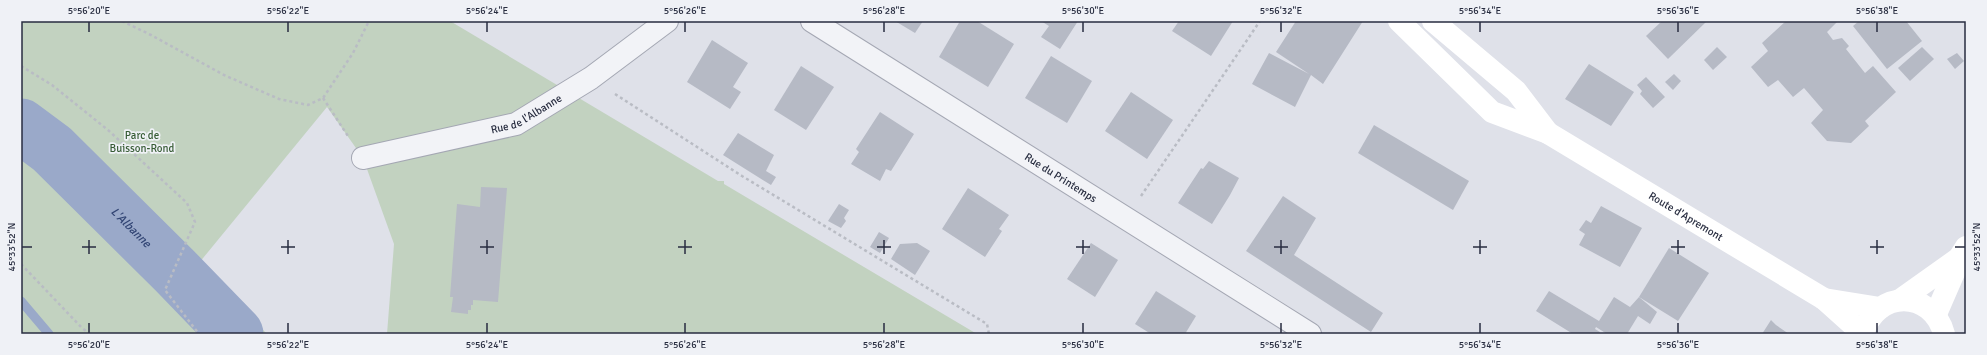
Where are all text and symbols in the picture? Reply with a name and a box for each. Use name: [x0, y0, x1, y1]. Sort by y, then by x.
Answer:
text: 5°56'20"E: [68, 5, 110, 17]
text: 5°56'22"E: [267, 5, 309, 17]
text: 5°56'24"E: [466, 5, 508, 17]
text: 5°56'26"E: [664, 5, 706, 17]
text: 5°56'28"E: [863, 5, 905, 17]
text: 5°56'30"E: [1062, 5, 1104, 17]
text: 5°56'32"E: [1260, 5, 1302, 17]
text: 5°56'34"E: [1459, 5, 1501, 17]
text: 5°56'36"E: [1657, 5, 1699, 17]
text: 5°56'38"E: [1856, 5, 1898, 17]
street label: Rue de l'Albanne: [490, 92, 564, 136]
park label: Parc de Buisson-Rond: [110, 129, 175, 155]
street label: Rue du Printemps: [1022, 150, 1099, 205]
street label: Route d'Apremont: [1646, 189, 1725, 244]
water label: L'Albanne: [107, 205, 155, 252]
text: 45°33'52"N: [6, 223, 18, 271]
text: 45°33'52"N: [1971, 223, 1983, 271]
text: 5°56'20"E: [68, 339, 110, 351]
text: 5°56'22"E: [267, 339, 309, 351]
text: 5°56'24"E: [466, 339, 508, 351]
text: 5°56'26"E: [664, 339, 706, 351]
text: 5°56'28"E: [863, 339, 905, 351]
text: 5°56'30"E: [1062, 339, 1104, 351]
text: 5°56'32"E: [1260, 339, 1302, 351]
text: 5°56'34"E: [1459, 339, 1501, 351]
text: 5°56'36"E: [1657, 339, 1699, 351]
text: 5°56'38"E: [1856, 339, 1898, 351]

